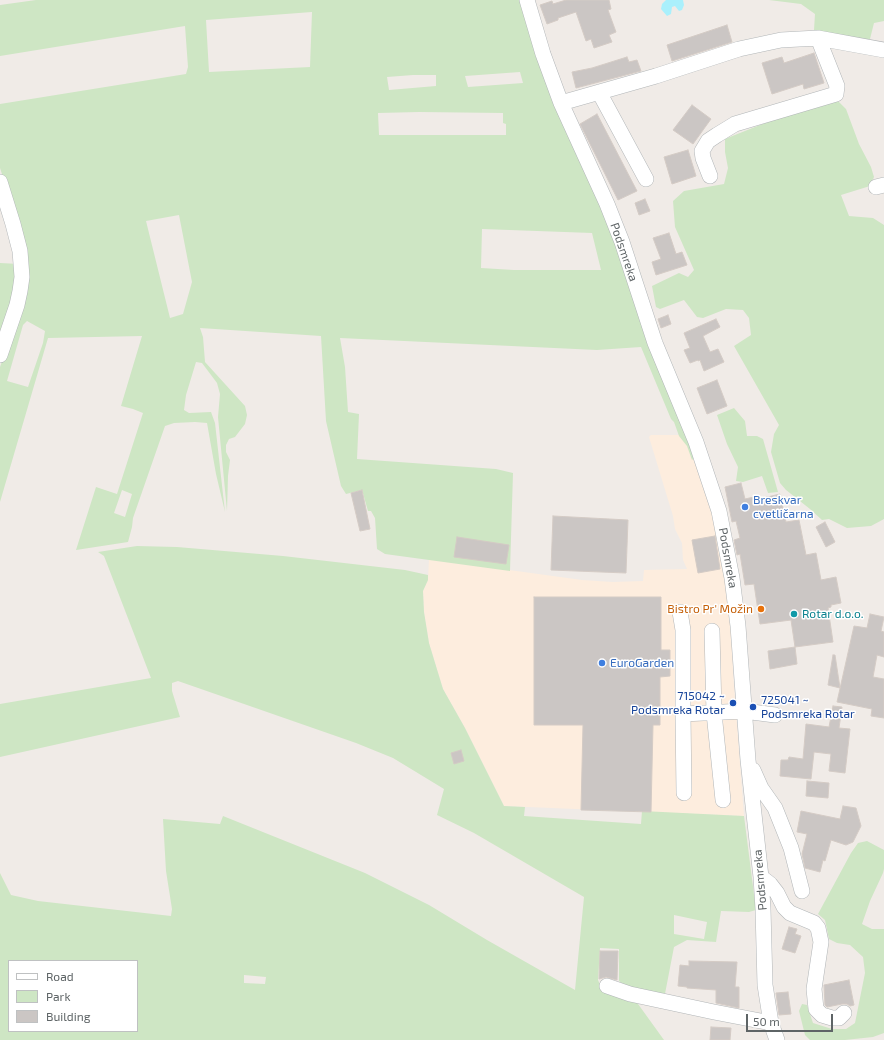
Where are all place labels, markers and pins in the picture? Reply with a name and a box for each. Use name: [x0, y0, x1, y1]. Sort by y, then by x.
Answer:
place label: Breskvar cvetličarna: [753, 493, 814, 521]
marker: Breskvar cvetličarna: [740, 502, 750, 512]
place label: Bistro Pr' Možin: [667, 602, 753, 616]
marker: Bistro Pr' Možin: [756, 604, 766, 614]
place label: Rotar d.o.o.: [802, 607, 864, 621]
marker: Rotar d.o.o.: [789, 609, 799, 619]
place label: EuroGarden: [610, 656, 674, 670]
marker: EuroGarden: [597, 658, 607, 668]
place label: 715042 ~ Podsmreka Rotar: [631, 689, 725, 717]
place label: 725041 ~ Podsmreka Rotar: [761, 693, 855, 721]
marker: 715042 ~ Podsmreka Rotar: [728, 698, 738, 708]
marker: 725041 ~ Podsmreka Rotar: [748, 702, 758, 712]

